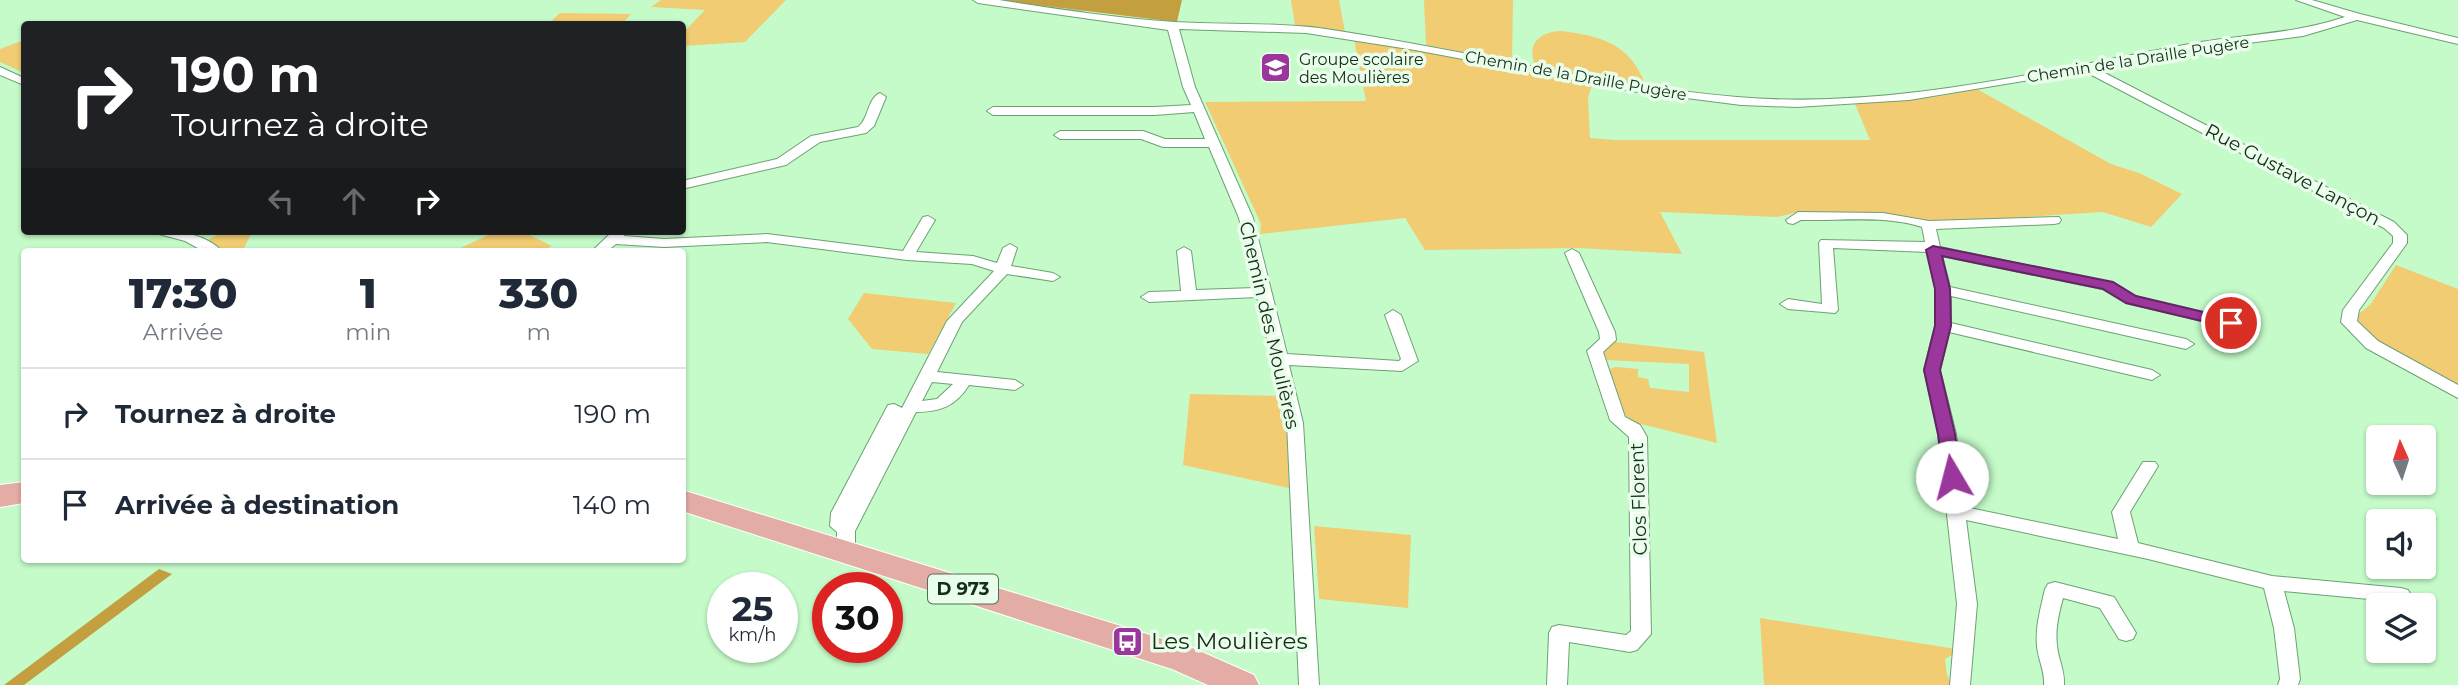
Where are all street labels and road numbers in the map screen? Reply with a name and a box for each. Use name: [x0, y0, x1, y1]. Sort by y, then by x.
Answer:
street label: Chemin de la Draille Pugère: [2026, 33, 2251, 86]
street label: Chemin de la Draille Pugère: [1464, 47, 1688, 104]
street label: Rue Gustave Lançon: [2201, 119, 2384, 230]
street label: Chemin des Moulières: [1234, 219, 1305, 431]
street label: Clos Florent: [1625, 442, 1652, 556]
road number: D 973: [928, 574, 998, 604]

